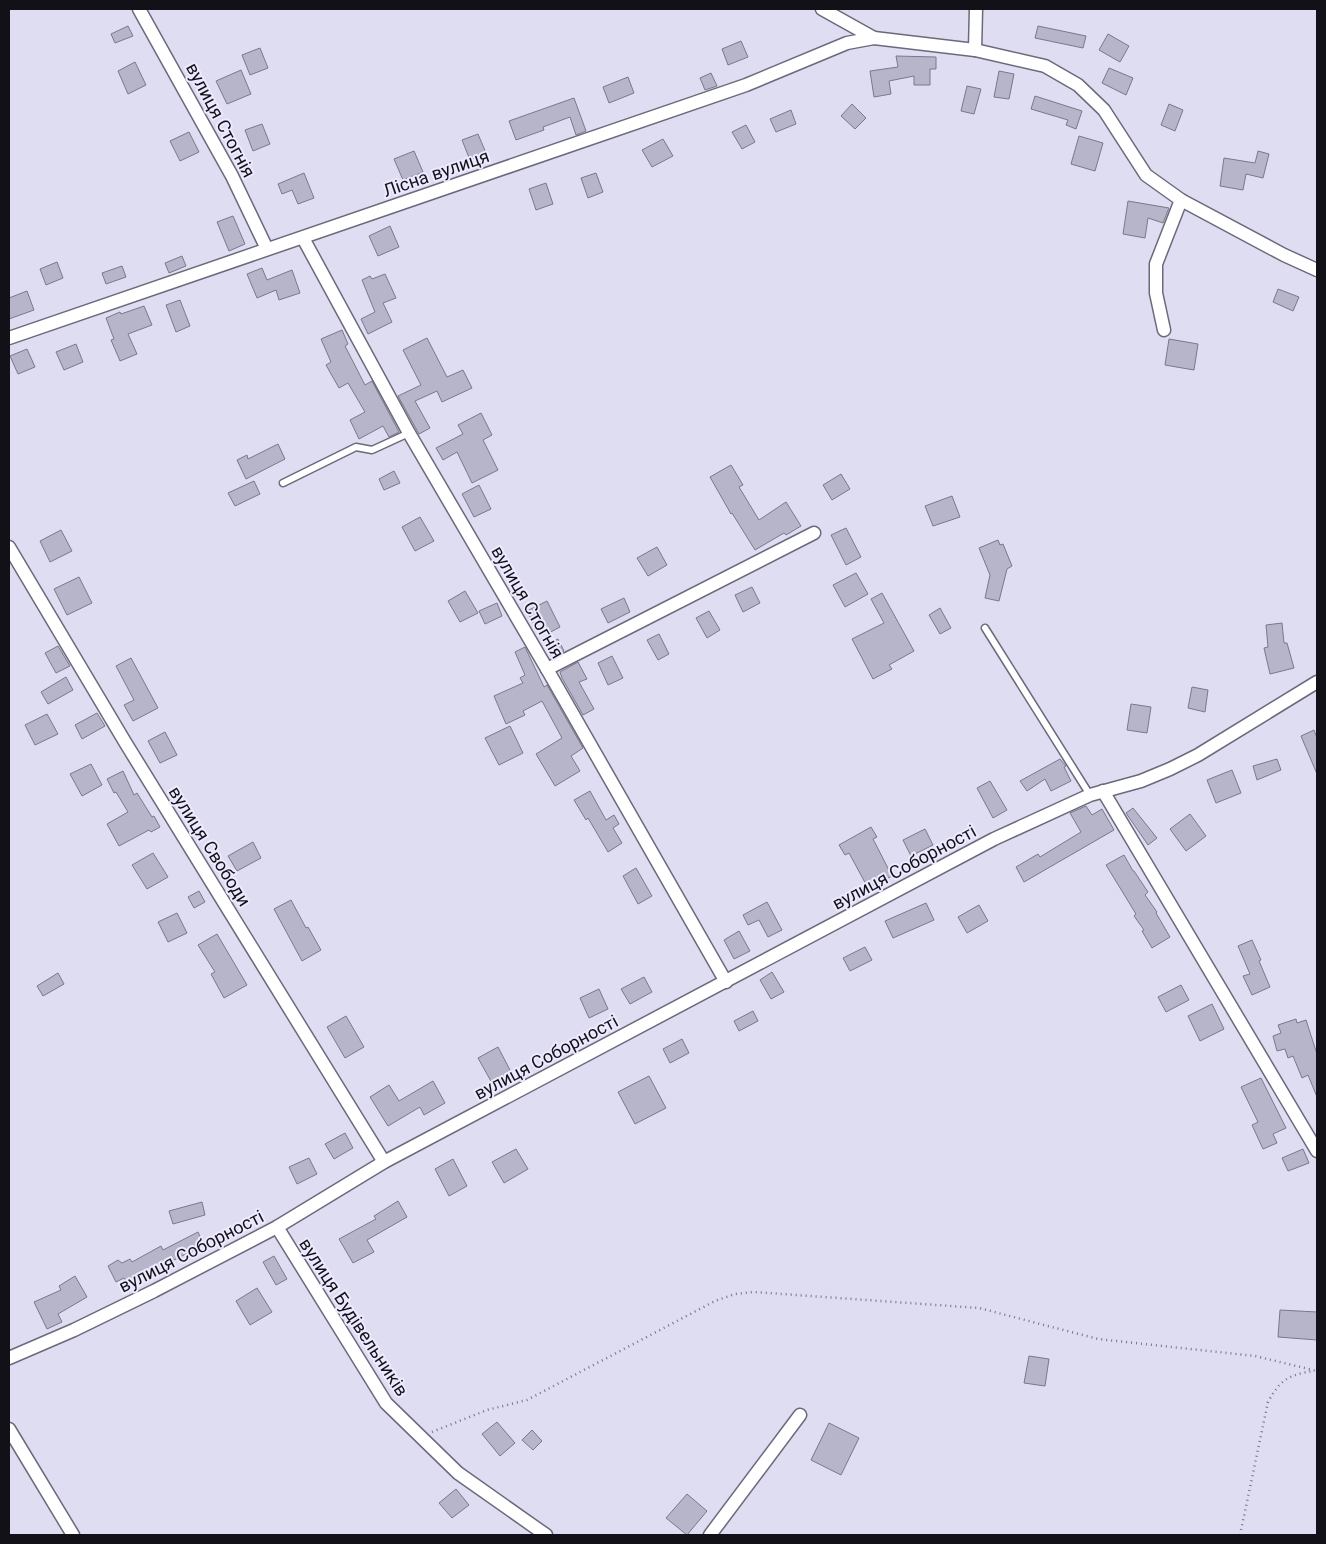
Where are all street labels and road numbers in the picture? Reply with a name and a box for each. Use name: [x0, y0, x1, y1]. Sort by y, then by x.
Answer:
street label: вулиця Стогнія: [182, 59, 260, 181]
street label: Лісна вулиця: [380, 145, 492, 201]
street label: вулиця Стогнія: [487, 542, 569, 662]
street label: вулиця Свободи: [165, 782, 255, 910]
street label: вулиця Соборності: [829, 820, 979, 914]
street label: вулиця Соборності: [471, 1010, 621, 1104]
street label: вулиця Соборності: [115, 1205, 267, 1297]
street label: вулиця Будівельників: [295, 1234, 413, 1400]

